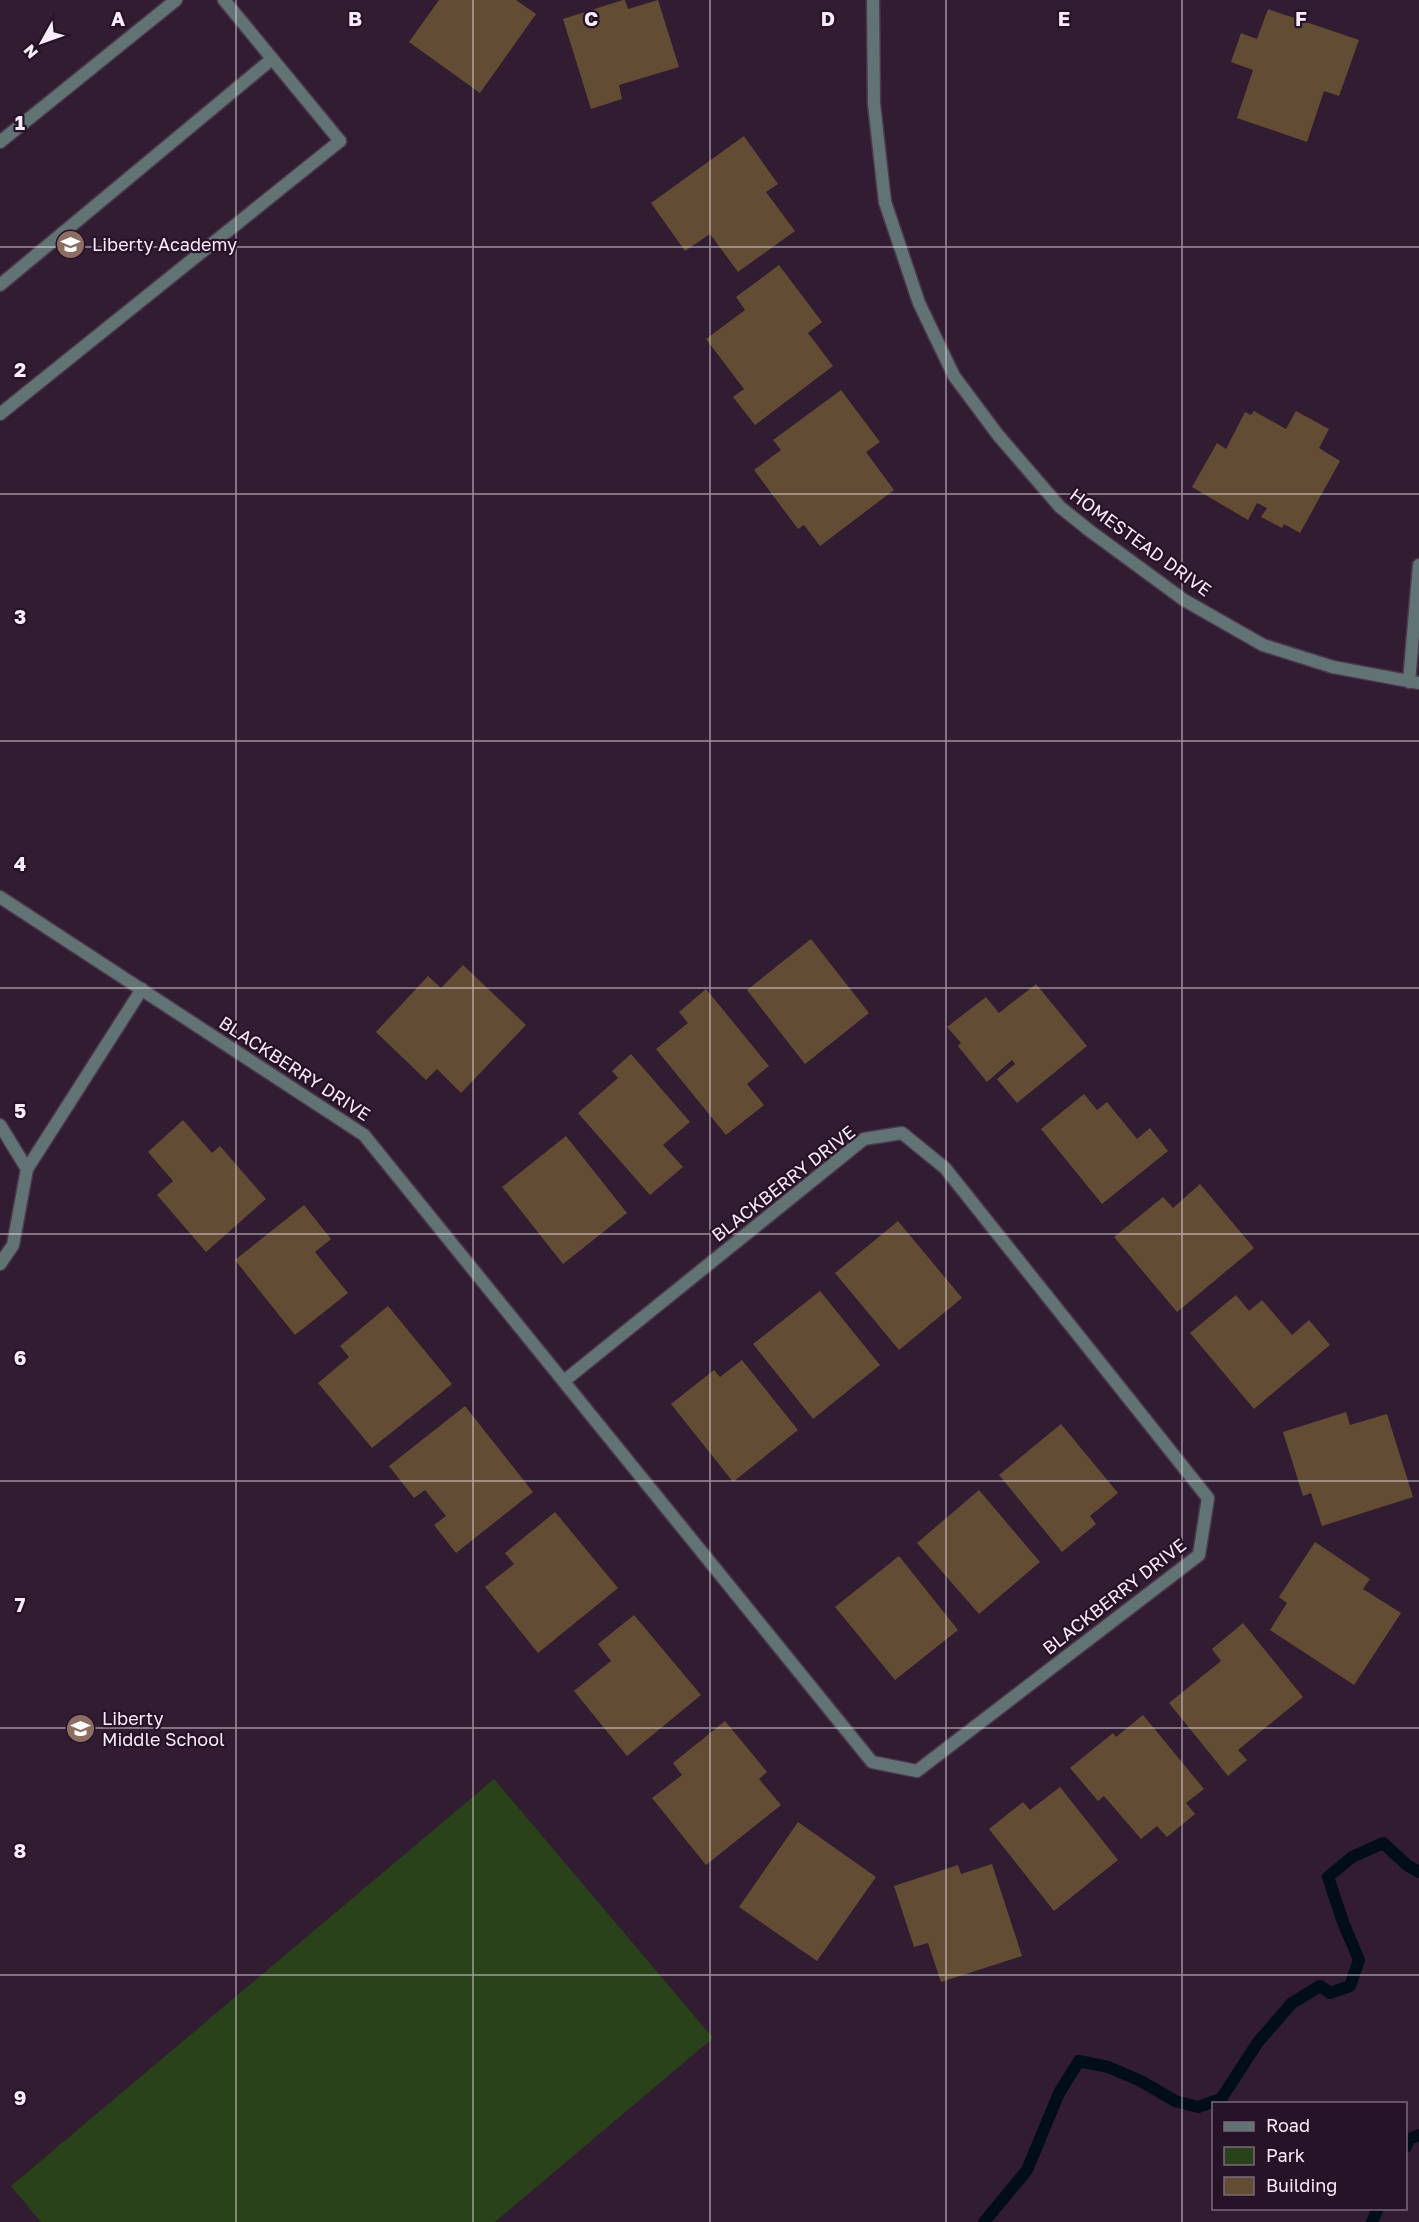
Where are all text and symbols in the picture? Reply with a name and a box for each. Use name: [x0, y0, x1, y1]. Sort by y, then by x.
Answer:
text: A: [111, 6, 125, 30]
text: B: [348, 6, 362, 30]
text: C: [584, 6, 598, 30]
text: D: [821, 6, 835, 30]
text: E: [1058, 6, 1070, 30]
text: F: [1295, 6, 1307, 30]
north arrow: [12, 12, 72, 72]
text: N: [19, 41, 42, 63]
text: 1: [15, 110, 25, 134]
school or university icon: Liberty Academy: [55, 228, 87, 260]
place label: Liberty Academy: [92, 233, 237, 255]
text: 2: [14, 357, 26, 381]
street label: HOMESTEAD DRIVE: [1066, 483, 1216, 601]
text: 3: [14, 604, 26, 628]
text: 4: [14, 851, 26, 875]
street label: BLACKBERRY DRIVE: [215, 1011, 375, 1125]
text: 5: [14, 1098, 26, 1122]
street label: BLACKBERRY DRIVE: [707, 1120, 859, 1246]
text: 6: [14, 1345, 26, 1369]
street label: BLACKBERRY DRIVE: [1038, 1533, 1190, 1659]
text: 7: [15, 1592, 26, 1616]
place label: Liberty Middle School: [102, 1707, 225, 1750]
school or university icon: Liberty Middle School: [65, 1712, 97, 1744]
text: 8: [14, 1838, 26, 1862]
text: 9: [14, 2085, 26, 2109]
legend: [1212, 2102, 1407, 2210]
text: Road: [1266, 2114, 1310, 2136]
text: Park: [1266, 2144, 1305, 2166]
text: Building: [1266, 2174, 1337, 2196]

